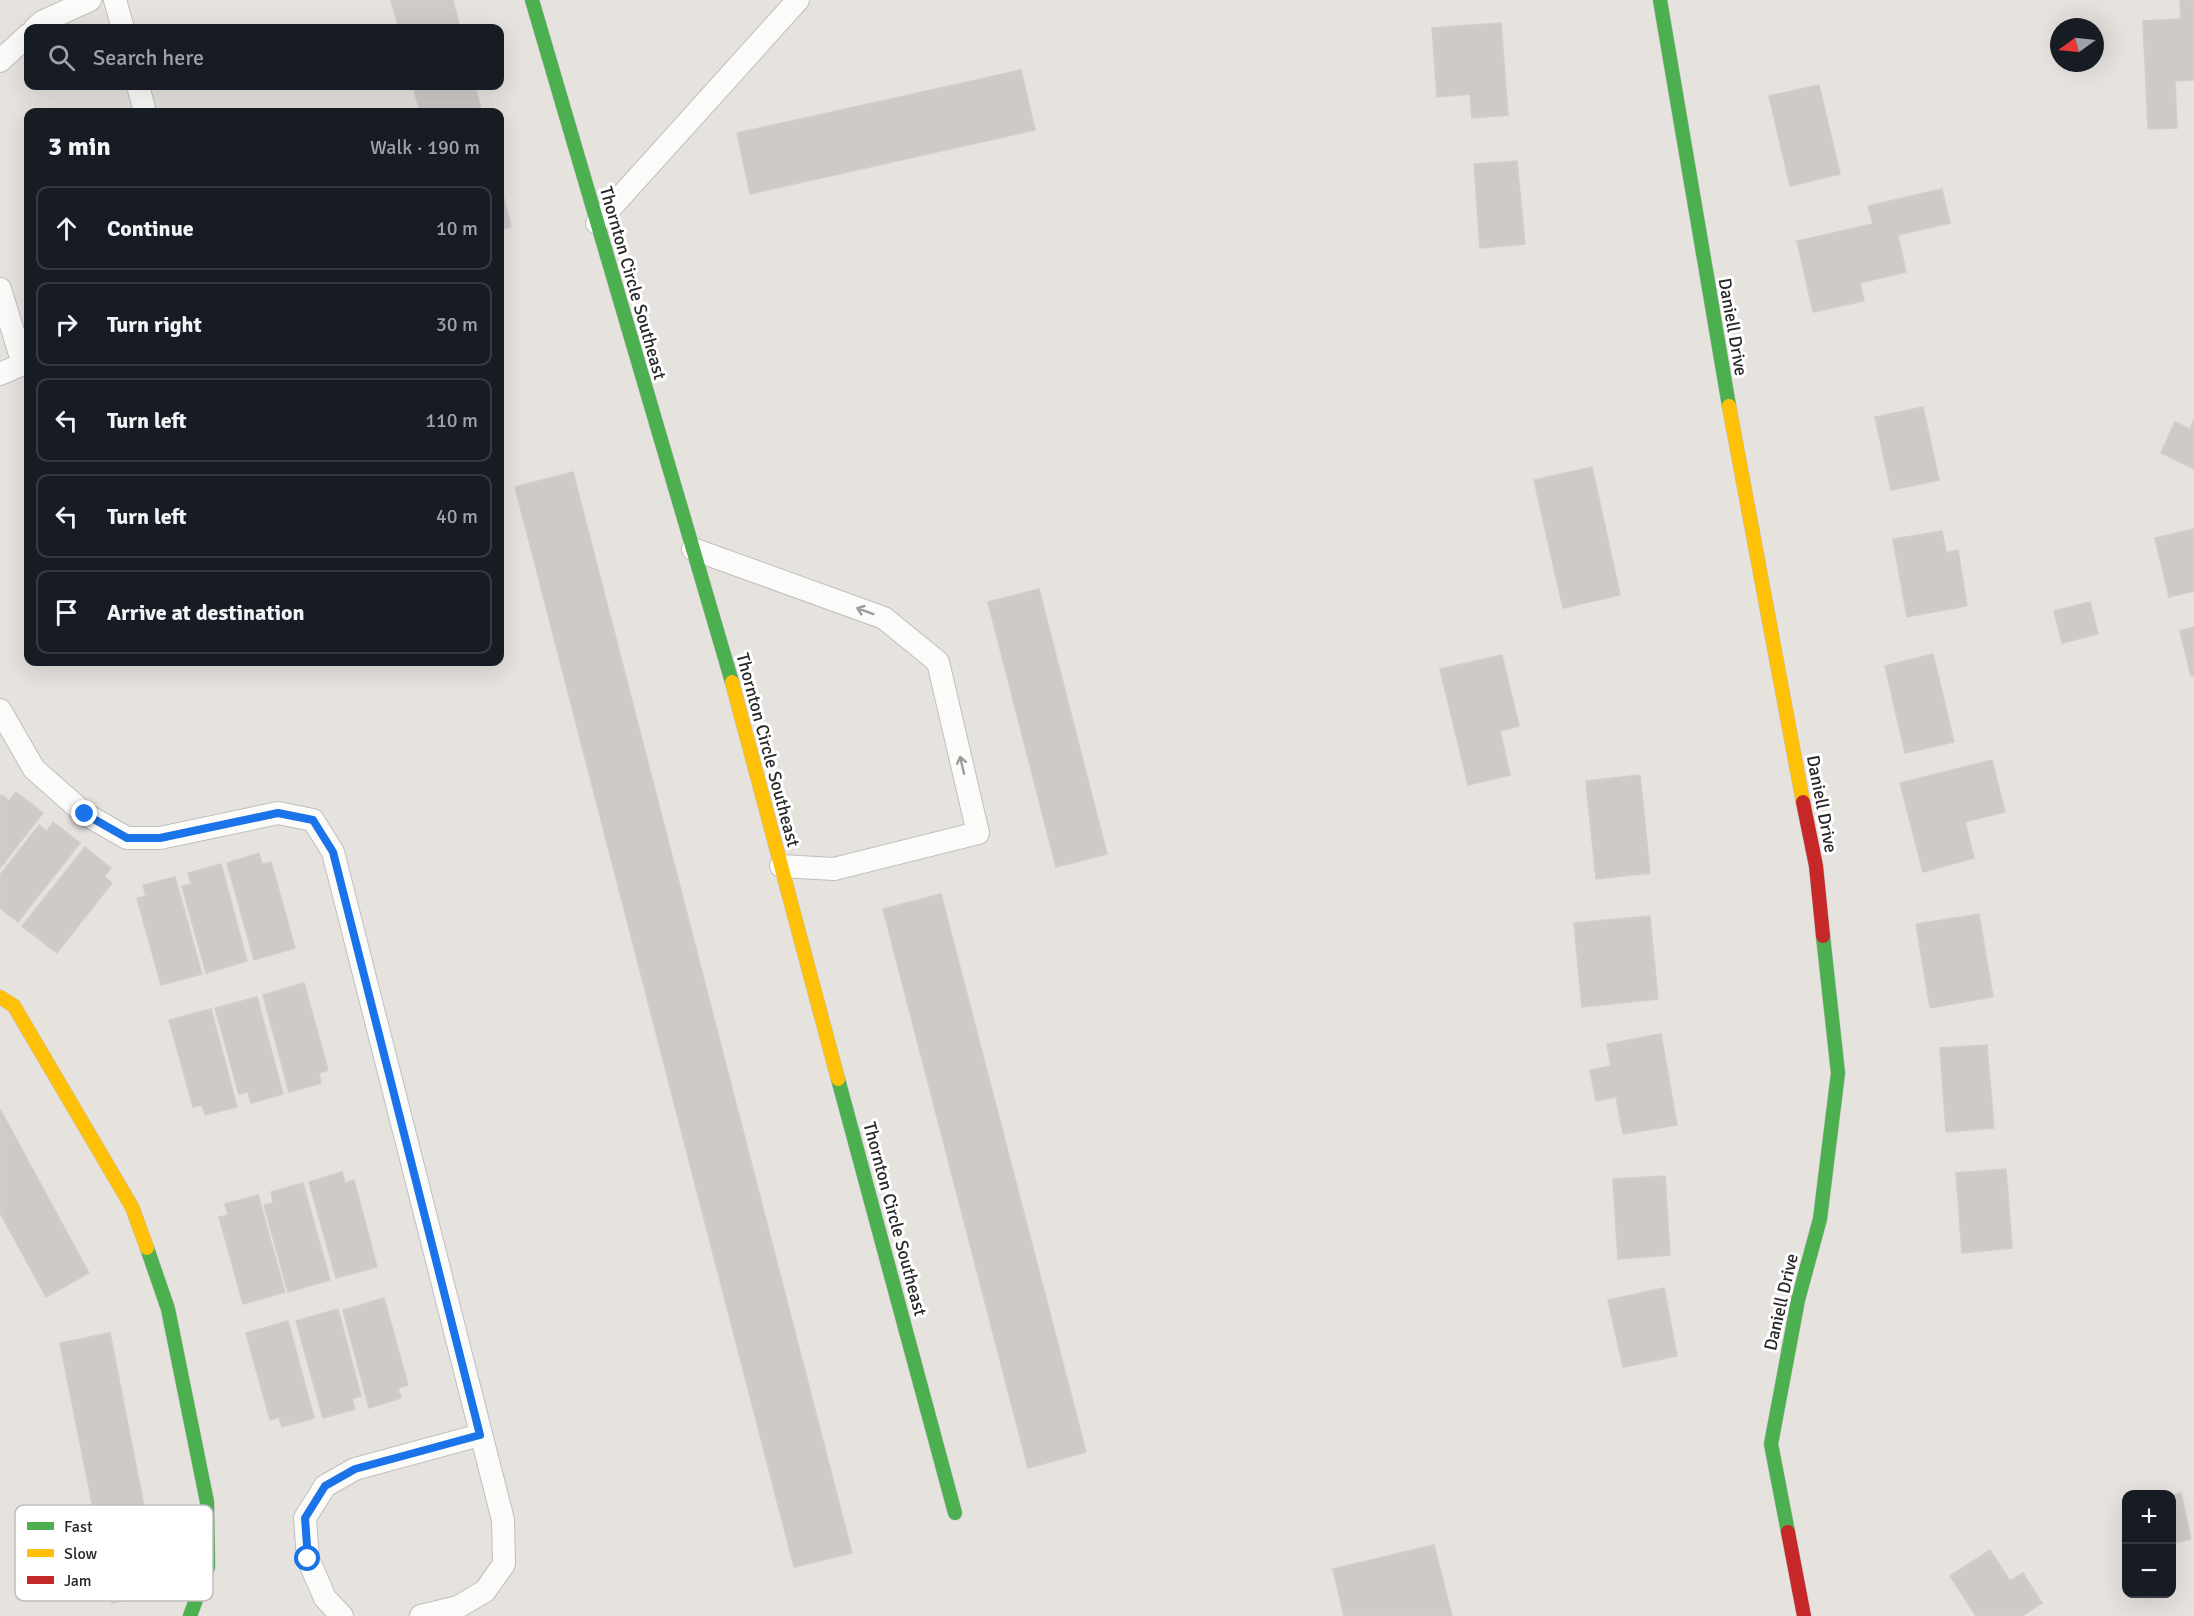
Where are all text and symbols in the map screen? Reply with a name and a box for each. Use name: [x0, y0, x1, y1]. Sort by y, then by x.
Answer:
north arrow: [2050, 18, 2104, 72]
search box: [24, 24, 504, 90]
icon: search: [45, 41, 78, 74]
text: Search here: [93, 44, 204, 71]
text: 3 min: [48, 131, 111, 163]
text: Walk · 190 m: [370, 135, 480, 160]
street label: Thornton Circle Southeast: [595, 184, 671, 382]
icon: ahead: [50, 212, 83, 245]
text: Continue: [107, 215, 194, 242]
text: 10 m: [436, 216, 478, 241]
street label: Daniell Drive: [1714, 276, 1752, 378]
icon: right: [50, 308, 83, 341]
text: Turn right: [107, 311, 202, 338]
text: 30 m: [436, 312, 478, 337]
icon: left: [50, 404, 83, 437]
text: Turn left: [107, 407, 187, 434]
text: 110 m: [425, 408, 478, 433]
icon: left: [50, 500, 83, 533]
text: Turn left: [107, 503, 187, 530]
text: 40 m: [436, 504, 478, 529]
icon: arrive: [50, 596, 83, 629]
text: Arrive at destination: [107, 599, 304, 626]
one-way arrow: [857, 605, 875, 616]
street label: Thornton Circle Southeast: [732, 651, 804, 849]
street label: Daniell Drive: [1802, 753, 1842, 855]
one-way arrow: [956, 755, 968, 774]
route end: [71, 800, 97, 826]
street label: Thornton Circle Southeast: [859, 1120, 931, 1318]
street label: Daniell Drive: [1759, 1251, 1803, 1353]
map controls: [2122, 1490, 2176, 1598]
button: +: [2122, 1490, 2176, 1544]
legend: [15, 1505, 213, 1601]
text: Fast: [64, 1517, 93, 1537]
text: Slow: [64, 1544, 98, 1564]
button: −: [2122, 1544, 2176, 1598]
route start: [294, 1545, 320, 1571]
text: Jam: [64, 1571, 92, 1591]

